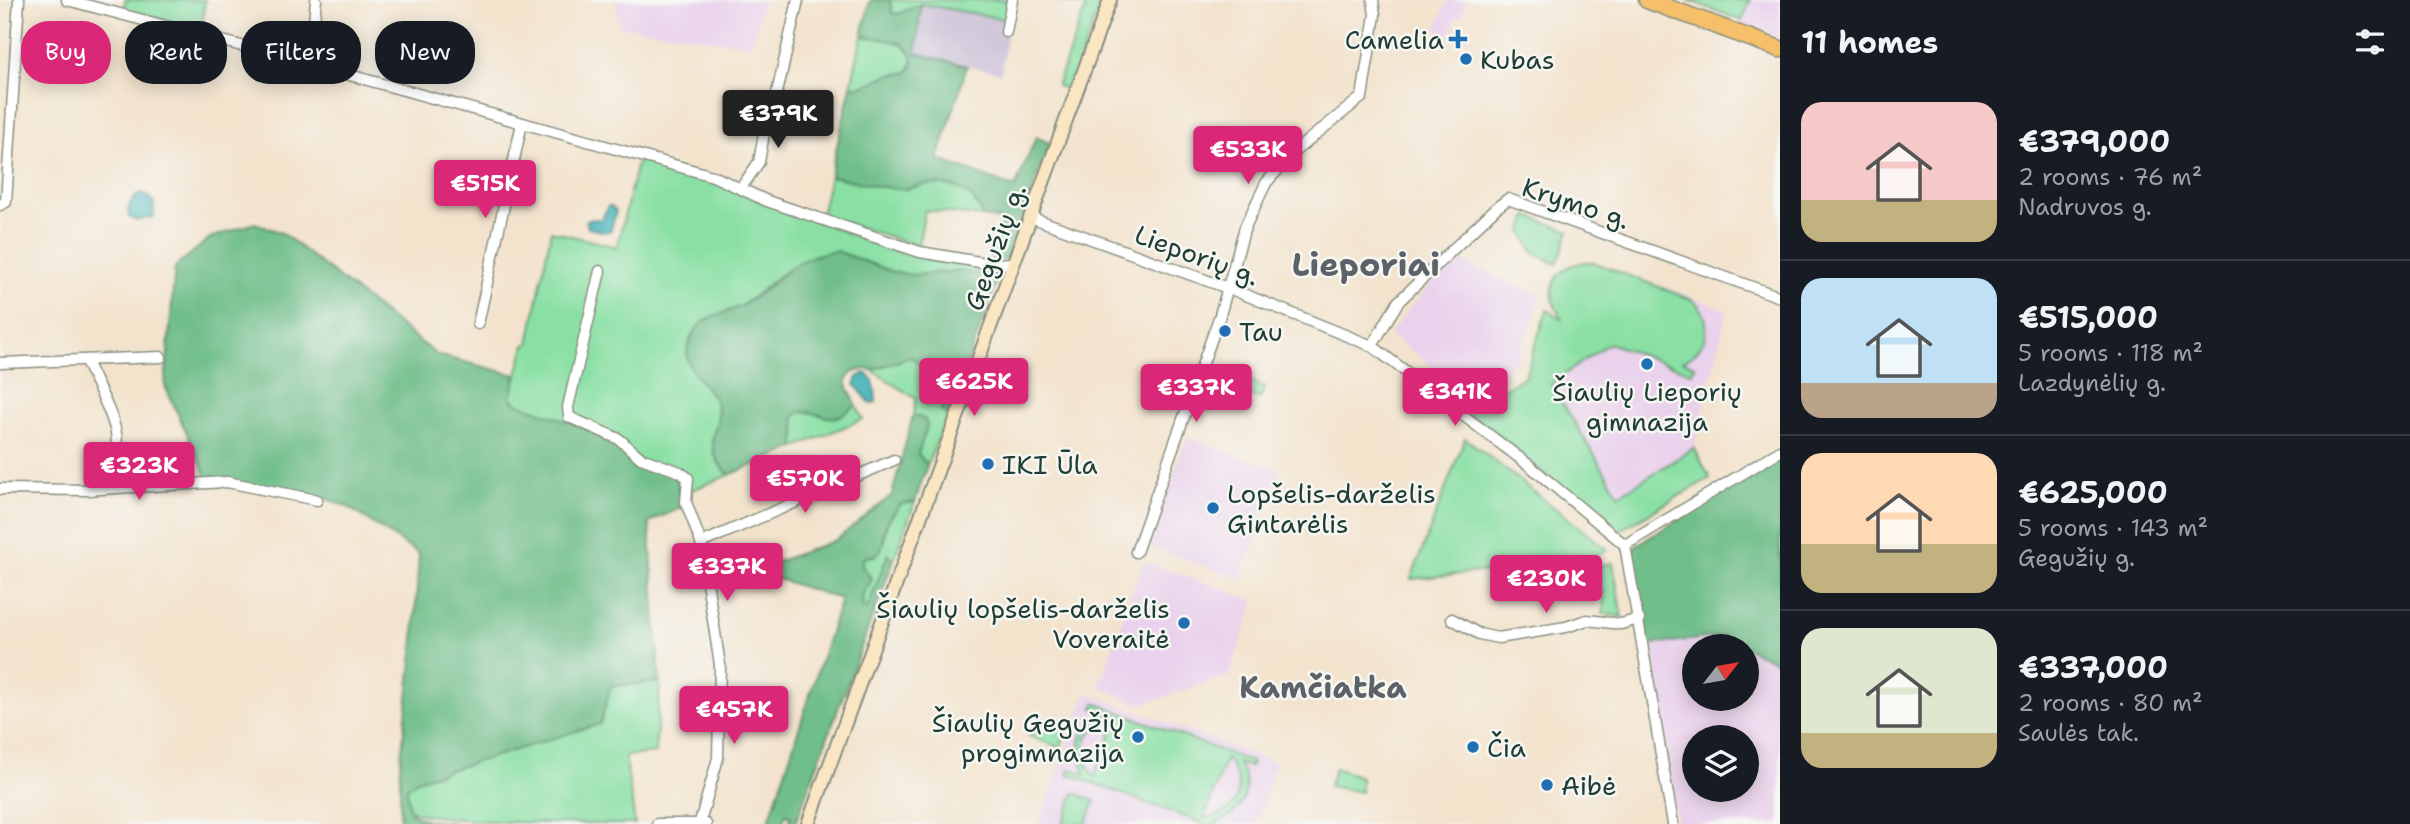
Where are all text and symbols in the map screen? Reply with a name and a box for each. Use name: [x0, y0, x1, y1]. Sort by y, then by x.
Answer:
chip: Buy: [21, 21, 111, 84]
chip: Rent: [125, 21, 227, 84]
chip: Filters: [241, 21, 361, 84]
chip: New: [375, 21, 475, 84]
place label: Camelia: [1345, 22, 1444, 57]
text: 11 homes: [1801, 22, 1938, 63]
icon: filters: [2351, 23, 2389, 61]
marker: Camelia: [1450, 31, 1466, 47]
place label: Kubas: [1480, 42, 1555, 77]
marker: Kubas: [1458, 51, 1474, 67]
pin: €379K: [729, 90, 827, 150]
text: €379K: [739, 98, 817, 128]
text: €379,000: [2018, 121, 2170, 162]
pin: €533K: [1199, 127, 1297, 186]
icon: home: [1857, 130, 1941, 214]
text: €533K: [1209, 134, 1287, 164]
pin: €515K: [436, 160, 534, 220]
text: 2 rooms · 76 m²: [2018, 162, 2202, 192]
text: €515K: [450, 168, 520, 198]
street label: Krymo g.: [1518, 169, 1634, 237]
street label: Gegužių g.: [956, 179, 1034, 315]
text: Nadruvos g.: [2018, 192, 2152, 222]
street label: Lieporių g.: [1130, 216, 1264, 294]
district label: Lieporiai: [1292, 242, 1440, 287]
text: €515,000: [2018, 297, 2158, 338]
icon: home: [1857, 306, 1941, 390]
place label: Tau: [1239, 314, 1283, 349]
marker: Tau: [1217, 323, 1233, 339]
text: 5 rooms · 118 m²: [2018, 338, 2203, 368]
marker: Šiaulių Lieporių gimnazija: [1639, 356, 1655, 372]
pin: €625K: [925, 358, 1023, 418]
pin: €337K: [1147, 364, 1245, 424]
text: €625K: [935, 366, 1013, 396]
pin: €341K: [1406, 368, 1504, 428]
text: Lazdynėlių g.: [2018, 368, 2166, 398]
text: €337K: [1157, 372, 1235, 402]
place label: Šiaulių Lieporių gimnazija: [1552, 374, 1742, 439]
text: €341K: [1419, 376, 1491, 406]
pin: €323K: [90, 442, 188, 502]
place label: IKI Ūla: [1002, 447, 1098, 482]
text: €323K: [100, 450, 178, 480]
pin: €570K: [756, 456, 854, 515]
marker: IKI Ūla: [980, 456, 996, 472]
text: €570K: [766, 463, 844, 493]
text: €625,000: [2018, 472, 2168, 513]
place label: Lopšelis-darželis Gintarėlis: [1227, 476, 1436, 541]
icon: home: [1857, 481, 1941, 565]
marker: Lopšelis-darželis Gintarėlis: [1205, 500, 1221, 516]
text: 5 rooms · 143 m²: [2018, 513, 2208, 543]
text: Gegužių g.: [2018, 543, 2135, 573]
pin: €337K: [678, 544, 776, 603]
text: €337K: [688, 551, 766, 581]
pin: €230K: [1497, 556, 1595, 615]
text: €230K: [1506, 563, 1586, 593]
place label: Šiaulių lopšelis-darželis Voveraitė: [876, 591, 1170, 656]
marker: Šiaulių lopšelis-darželis Voveraitė: [1176, 615, 1192, 631]
north arrow: [1682, 634, 1759, 710]
map controls: [1682, 634, 1759, 802]
text: €337,000: [2018, 647, 2168, 688]
icon: home: [1857, 656, 1941, 740]
district label: Kamčiatka: [1239, 667, 1407, 708]
pin: €457K: [685, 686, 783, 746]
text: 2 rooms · 80 m²: [2018, 688, 2203, 718]
text: €457K: [695, 694, 773, 724]
place label: Šiaulių Gegužių progimnazija: [932, 705, 1124, 770]
text: Saulės tak.: [2018, 718, 2139, 748]
button: layers: [1682, 725, 1759, 802]
marker: Šiaulių Gegužių progimnazija: [1130, 729, 1146, 745]
place label: Čia: [1487, 730, 1526, 765]
marker: Čia: [1465, 739, 1481, 755]
place label: Aibė: [1561, 768, 1617, 803]
marker: Aibė: [1539, 777, 1555, 793]

